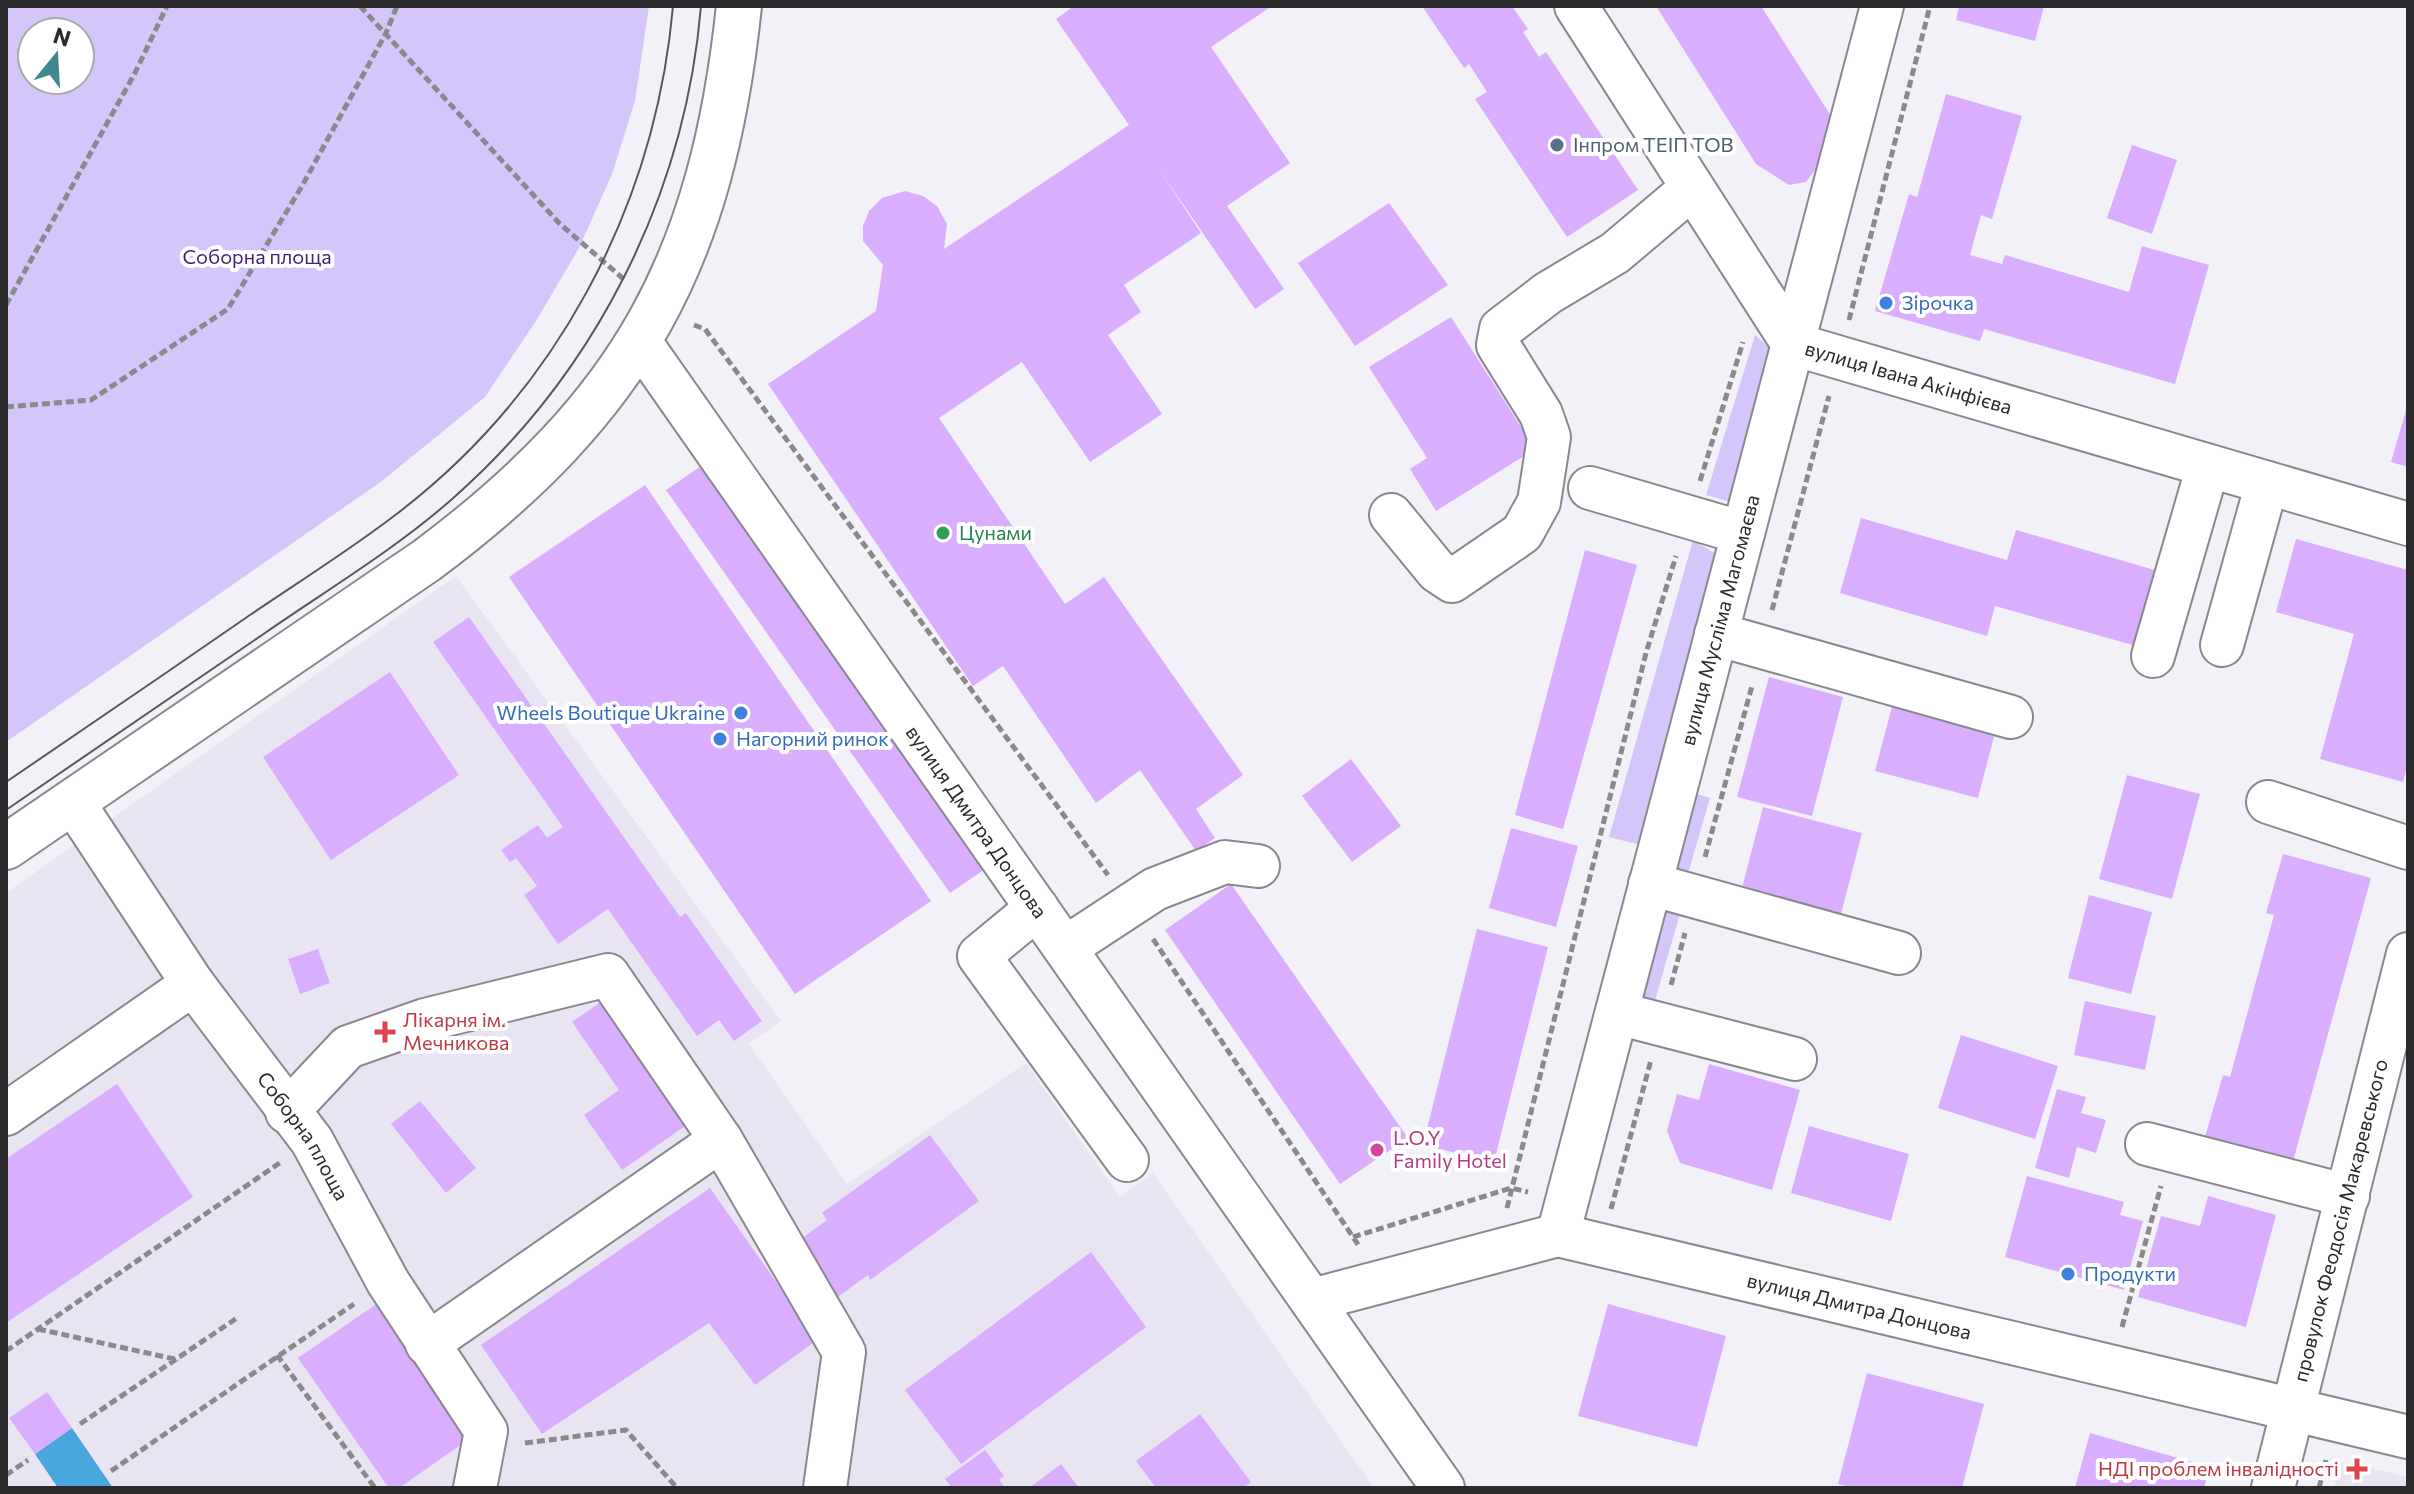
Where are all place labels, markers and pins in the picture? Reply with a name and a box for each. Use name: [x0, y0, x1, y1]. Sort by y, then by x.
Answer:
place label: Інпром ТЕІП ТОВ: [1573, 132, 1734, 156]
marker: Інпром ТЕІП ТОВ: [1548, 136, 1566, 154]
place label: Зірочка: [1902, 290, 1974, 314]
marker: Зірочка: [1877, 294, 1895, 312]
place label: Цунами: [959, 520, 1032, 544]
marker: Цунами: [934, 524, 952, 542]
place label: Wheels Boutique Ukraine: [497, 700, 725, 724]
marker: Wheels Boutique Ukraine: [732, 704, 750, 722]
place label: Нагорний ринок: [736, 726, 889, 750]
marker: Нагорний ринок: [711, 730, 729, 748]
place label: Лікарня ім. Мечникова: [403, 1007, 509, 1054]
marker: Лікарня ім. Мечникова: [374, 1021, 396, 1043]
place label: L.O.Y Family Hotel: [1393, 1125, 1507, 1172]
marker: L.O.Y Family Hotel: [1368, 1141, 1386, 1159]
place label: Продукти: [2084, 1261, 2176, 1285]
marker: Продукти: [2059, 1265, 2077, 1283]
place label: НДІ проблем інвалідності: [2098, 1456, 2339, 1480]
marker: НДІ проблем інвалідності: [2346, 1458, 2368, 1480]

